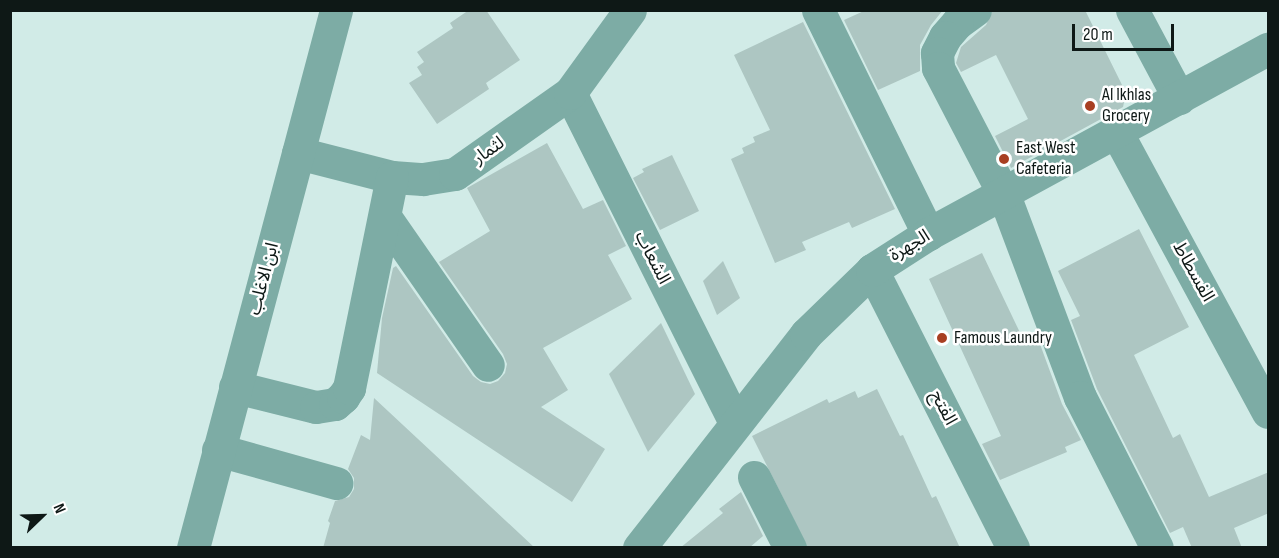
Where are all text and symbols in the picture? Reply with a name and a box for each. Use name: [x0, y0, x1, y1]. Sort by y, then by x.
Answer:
scale bar: [1075, 12, 1177, 50]
text: 20 m: [1083, 24, 1113, 45]
place label: Al Ikhlas Grocery: [1102, 85, 1151, 128]
marker: Al Ikhlas Grocery: [1083, 99, 1097, 113]
street label: لثمار: [469, 133, 509, 169]
place label: East West Cafeteria: [1016, 138, 1075, 180]
marker: East West Cafeteria: [997, 152, 1011, 166]
street label: الجهرة: [886, 226, 934, 266]
street label: الشعاب: [629, 228, 675, 288]
street label: الفسطاط: [1168, 238, 1218, 306]
street label: ابن الاغلب: [244, 240, 284, 318]
place label: Famous Laundry: [954, 327, 1052, 349]
marker: Famous Laundry: [935, 331, 949, 345]
street label: الفتح: [925, 387, 961, 429]
north arrow: [12, 486, 72, 546]
text: N: [49, 501, 69, 516]

